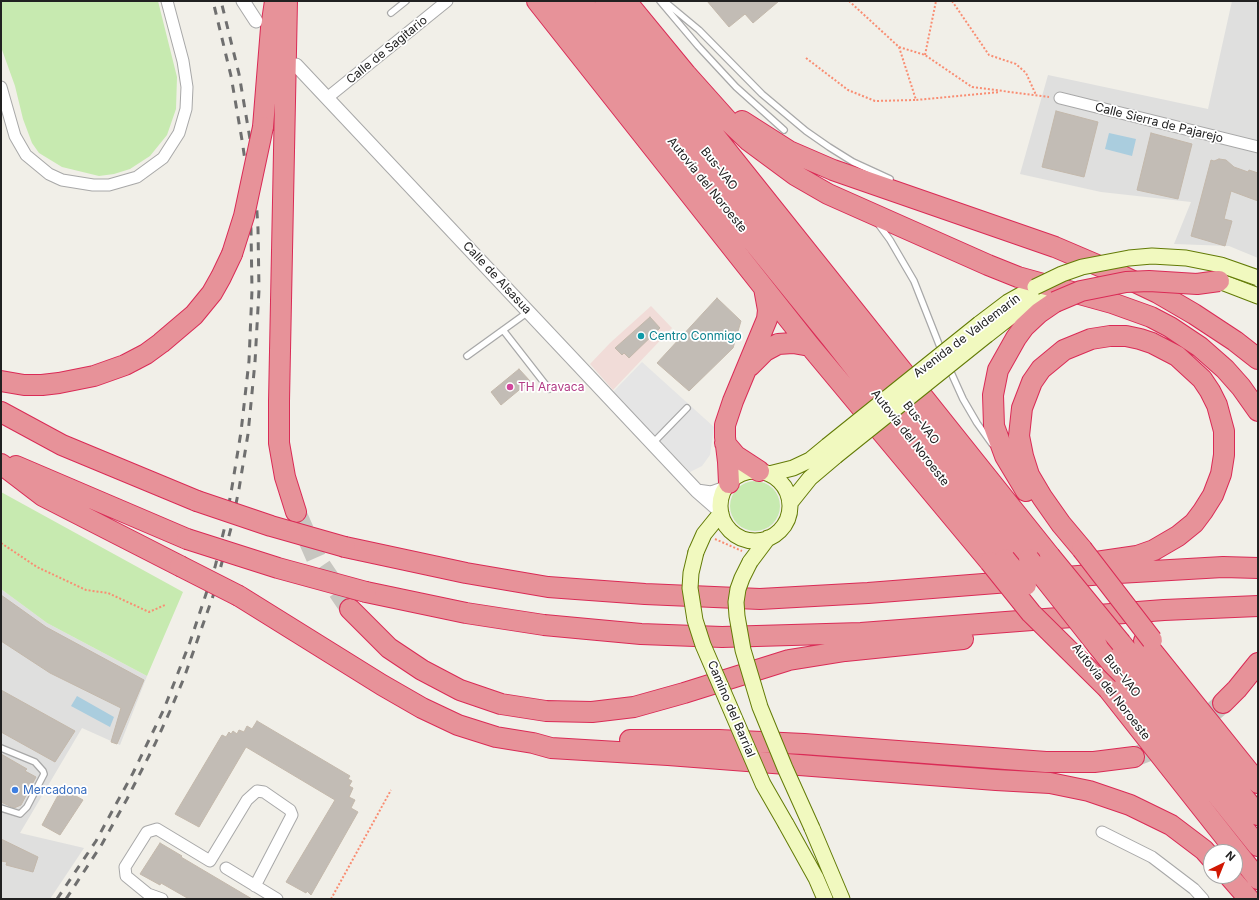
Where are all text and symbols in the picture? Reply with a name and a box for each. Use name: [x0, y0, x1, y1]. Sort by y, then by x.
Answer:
street label: Calle de Sagitario: [344, 13, 430, 87]
street label: Calle Sierra de Pajarejo: [1093, 100, 1225, 146]
street label: Autovía del Noroeste: [664, 134, 750, 236]
street label: Bus-VAO: [697, 145, 741, 193]
street label: Calle de Alsasua: [460, 239, 534, 317]
street label: Avenida de Valdemarín: [911, 291, 1023, 381]
place label: Centro Conmigo: [649, 329, 742, 343]
marker: Centro Conmigo: [636, 331, 646, 341]
place label: TH Aravaca: [518, 380, 585, 394]
marker: TH Aravaca: [505, 382, 515, 392]
street label: Autovía del Noroeste: [868, 387, 952, 489]
street label: Bus-VAO: [900, 399, 942, 447]
street label: Autovía del Noroeste: [1069, 641, 1153, 743]
street label: Bus-VAO: [1100, 652, 1144, 700]
street label: Camino del Barrial: [704, 658, 758, 760]
place label: Mercadona: [23, 783, 87, 797]
marker: Mercadona: [10, 785, 20, 795]
north arrow: [1203, 844, 1243, 884]
text: N: [1223, 848, 1238, 864]

